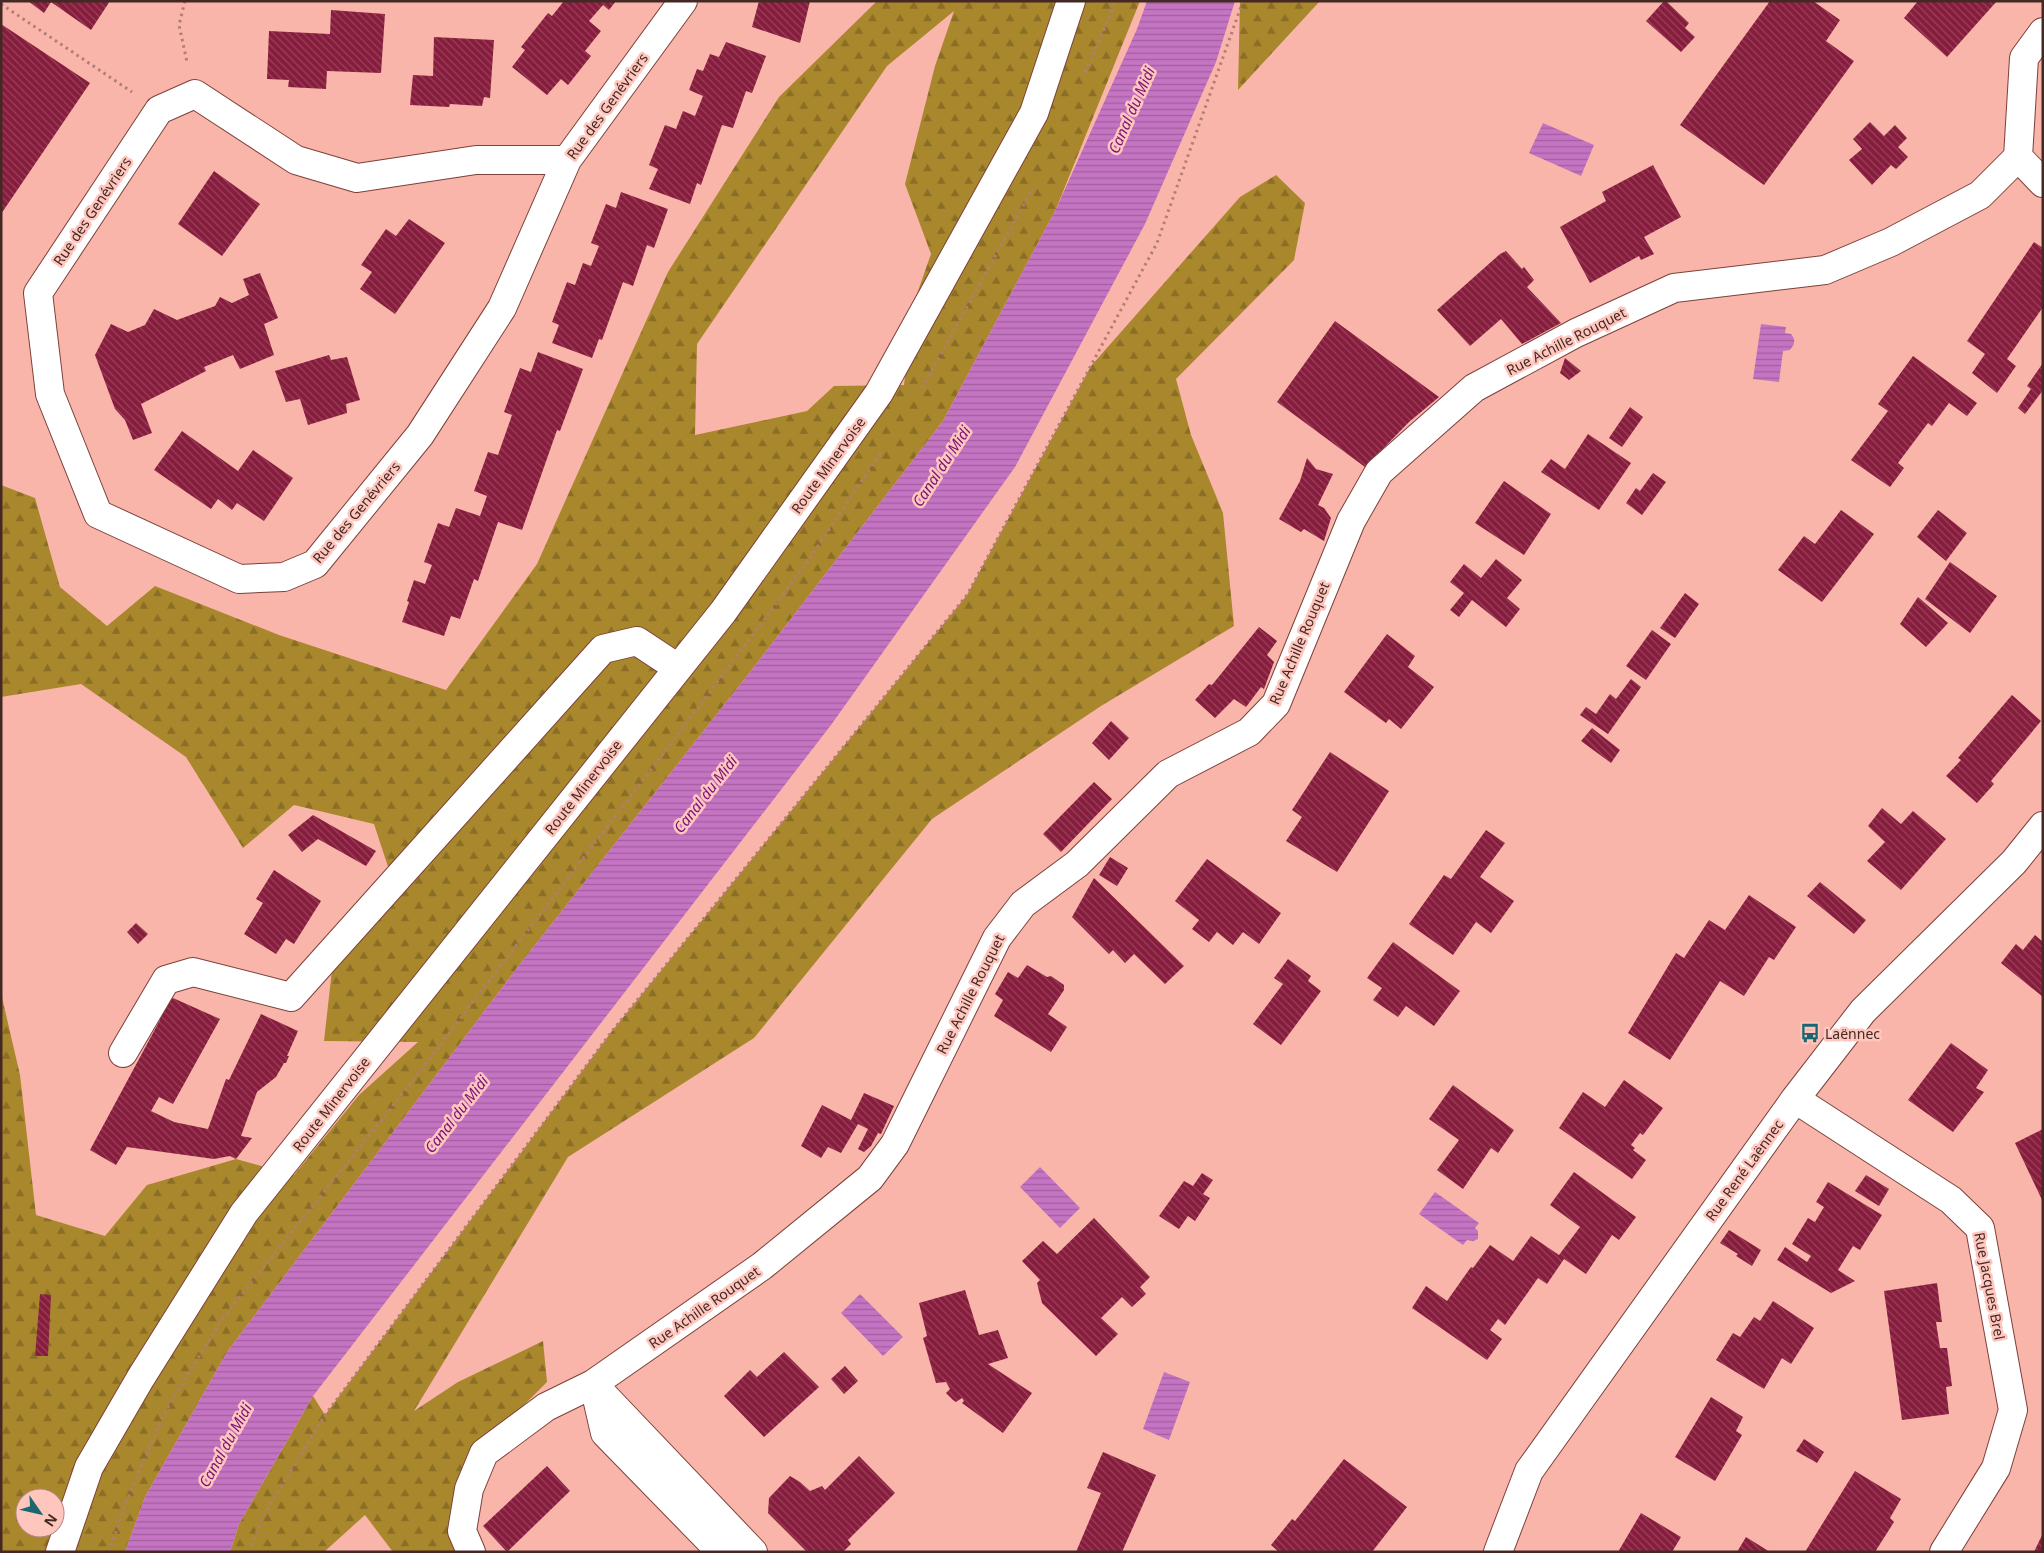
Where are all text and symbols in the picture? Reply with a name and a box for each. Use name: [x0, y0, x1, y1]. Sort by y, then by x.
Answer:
street label: Rue des Genévriers: [562, 49, 652, 163]
water label: Canal du Midi: [1103, 63, 1159, 156]
street label: Rue des Genévriers: [49, 153, 136, 269]
street label: Rue Achille Rouquet: [1503, 303, 1629, 379]
street label: Route Minervoise: [787, 413, 870, 517]
water label: Canal du Midi: [907, 421, 975, 510]
street label: Rue des Genévriers: [308, 457, 404, 567]
street label: Rue Achille Rouquet: [1265, 579, 1333, 707]
street label: Route Minervoise: [540, 736, 626, 838]
water label: Canal du Midi: [669, 750, 742, 837]
street label: Rue Achille Rouquet: [932, 931, 1008, 1057]
bus stop icon: Laënnec: [1799, 1022, 1821, 1044]
place label: Laënnec: [1825, 1024, 1880, 1043]
street label: Route Minervoise: [288, 1053, 374, 1155]
water label: Canal du Midi: [420, 1070, 493, 1157]
street label: Rue René Laënnec: [1701, 1115, 1787, 1224]
street label: Rue Jacques Brel: [1970, 1231, 2010, 1341]
street label: Rue Achille Rouquet: [645, 1261, 763, 1353]
water label: Canal du Midi: [194, 1399, 257, 1490]
north arrow: [15, 1488, 65, 1538]
text: N: [40, 1511, 62, 1531]

